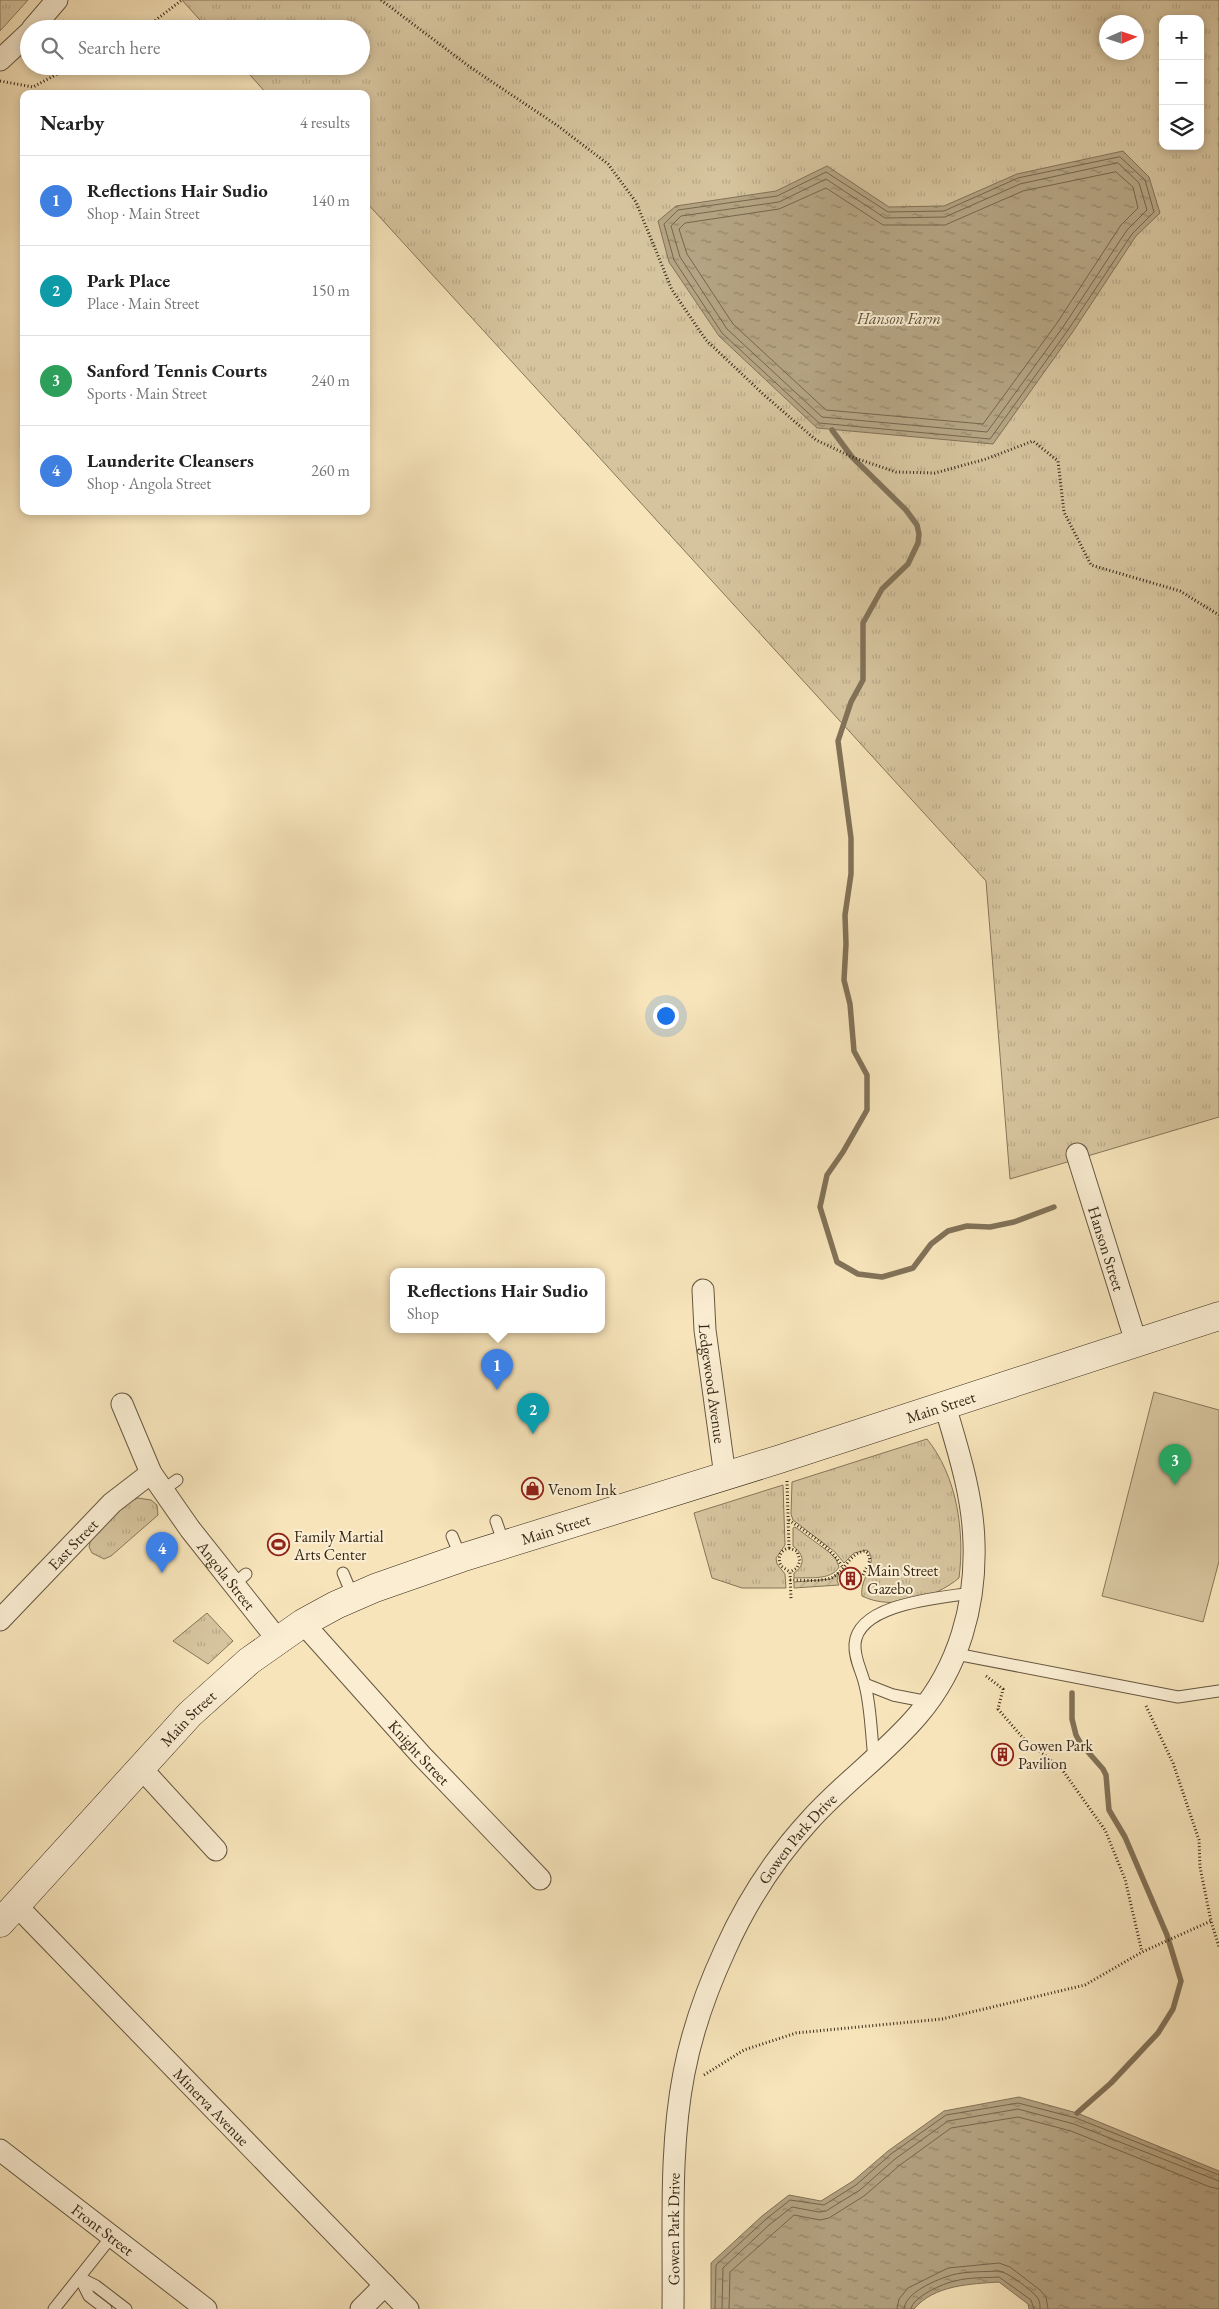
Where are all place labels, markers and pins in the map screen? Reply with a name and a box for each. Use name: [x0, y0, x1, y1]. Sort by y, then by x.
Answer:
pin: 1: [481, 1349, 513, 1390]
pin: 2: [517, 1393, 549, 1434]
pin: 3: [1159, 1444, 1191, 1485]
shop icon: Venom Ink: [520, 1477, 544, 1501]
place label: Venom Ink: [548, 1479, 617, 1500]
place label: Family Martial Arts Center: [293, 1526, 384, 1565]
pin: 4: [146, 1532, 178, 1573]
sports icon: Family Martial Arts Center: [266, 1533, 290, 1557]
place label: Main Street Gazebo: [867, 1560, 938, 1599]
building icon: Main Street Gazebo: [839, 1567, 863, 1591]
place label: Gowen Park Pavilion: [1018, 1735, 1094, 1774]
building icon: Gowen Park Pavilion: [990, 1742, 1014, 1766]

